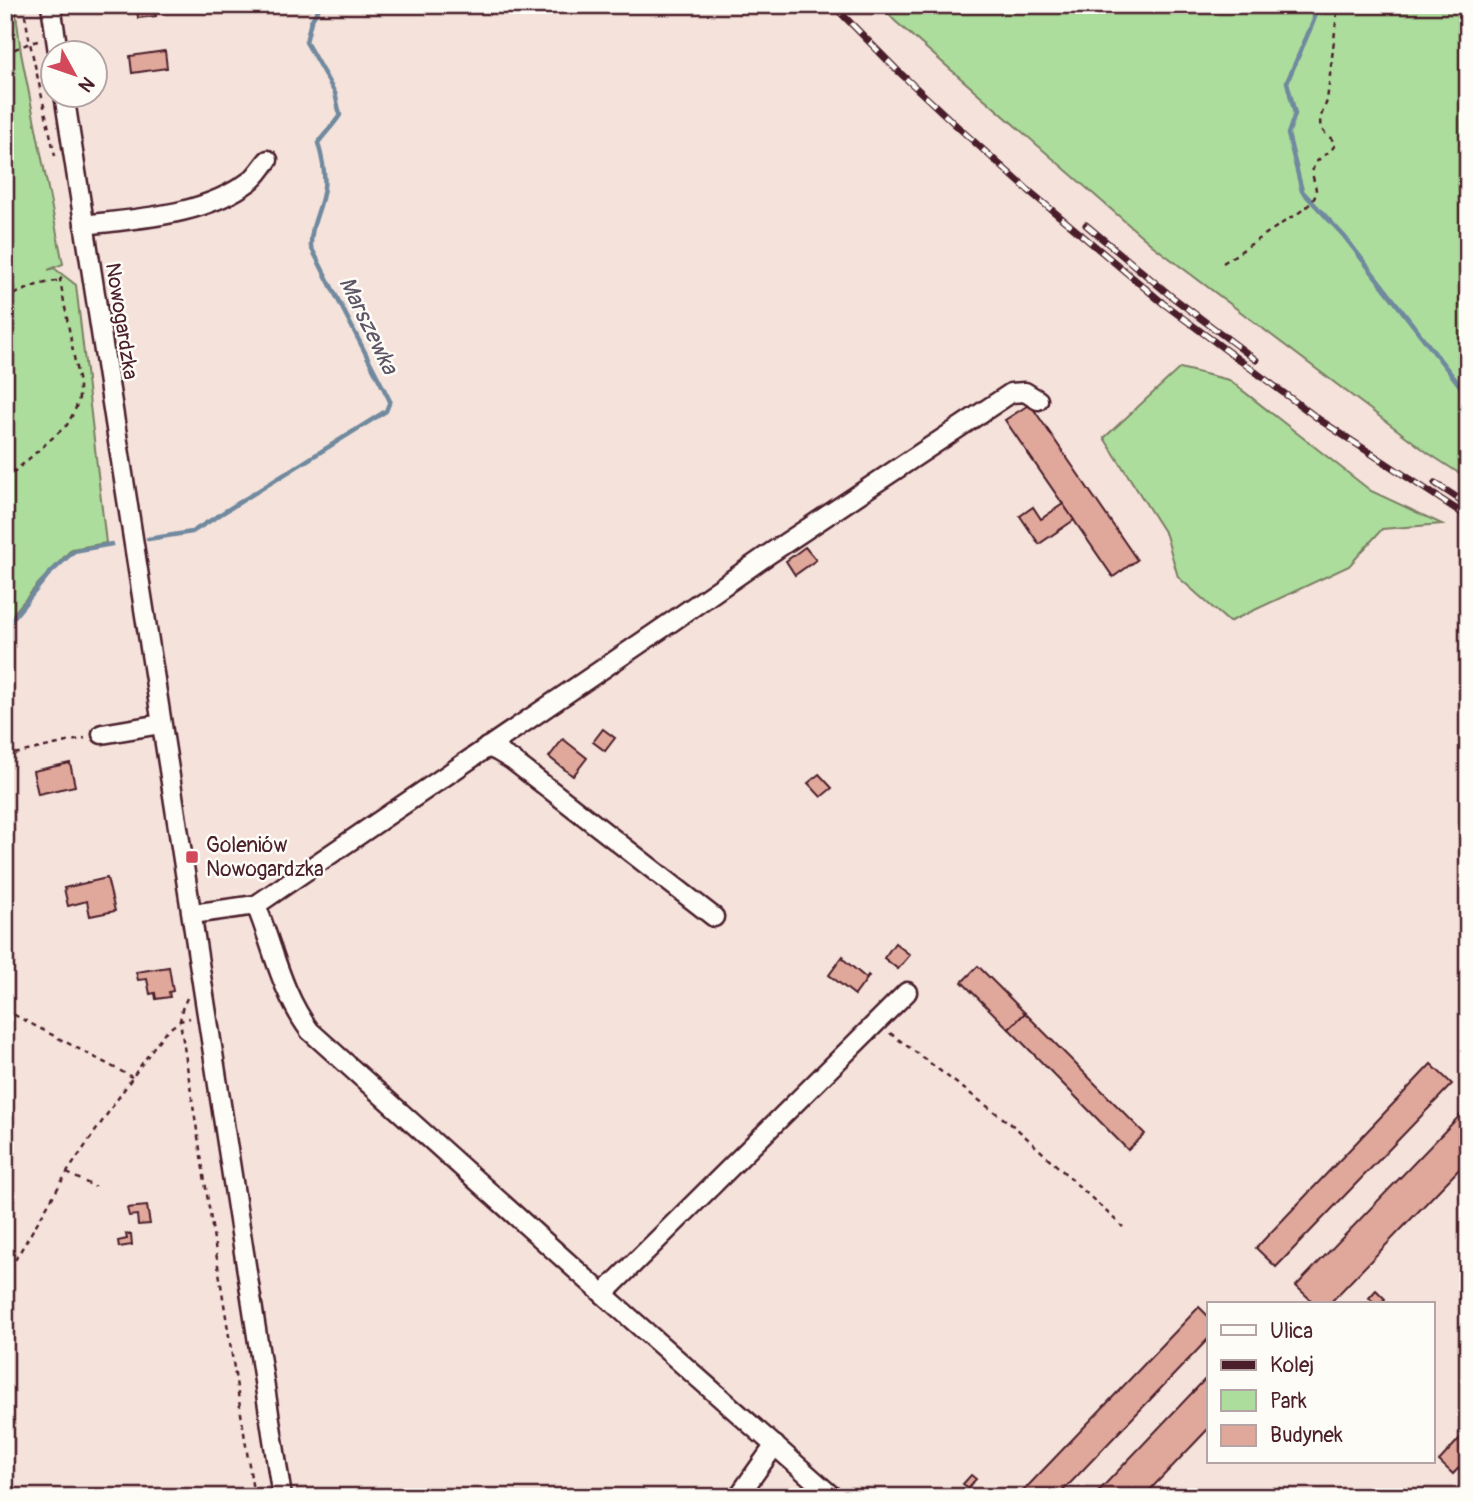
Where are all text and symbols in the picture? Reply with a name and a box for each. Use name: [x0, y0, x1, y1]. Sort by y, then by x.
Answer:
north arrow: [38, 38, 108, 108]
text: N: [73, 72, 100, 97]
street label: Nowogardzka: [99, 261, 144, 381]
water label: Marszewka: [333, 272, 405, 380]
place label: Goleniów Nowogardzka: [206, 832, 324, 883]
marker: Goleniów Nowogardzka: [184, 849, 200, 865]
legend: [1207, 1302, 1434, 1464]
text: Ulica: [1270, 1318, 1313, 1345]
text: Kolej: [1270, 1352, 1314, 1379]
text: Park: [1270, 1388, 1307, 1415]
text: Budynek: [1270, 1422, 1343, 1449]

